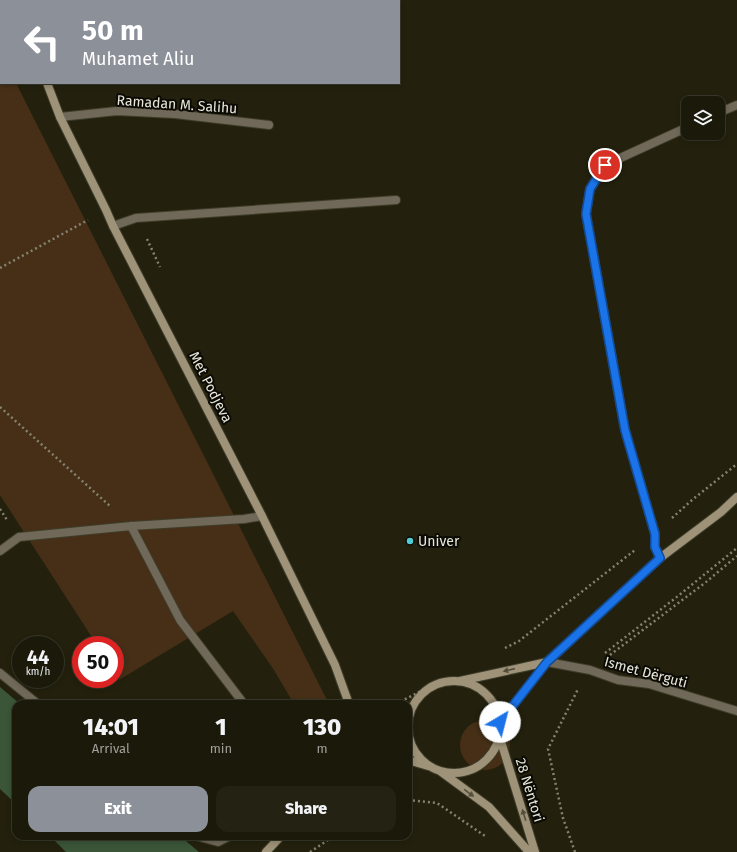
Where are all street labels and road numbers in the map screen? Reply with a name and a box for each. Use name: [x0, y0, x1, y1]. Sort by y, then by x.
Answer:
street label: Ramadan M. Salihu: [116, 92, 238, 117]
street label: Met Podjeva: [185, 349, 236, 426]
street label: Ismet Dërguti: [603, 653, 689, 692]
street label: 28 Nëntori: [512, 756, 547, 824]

